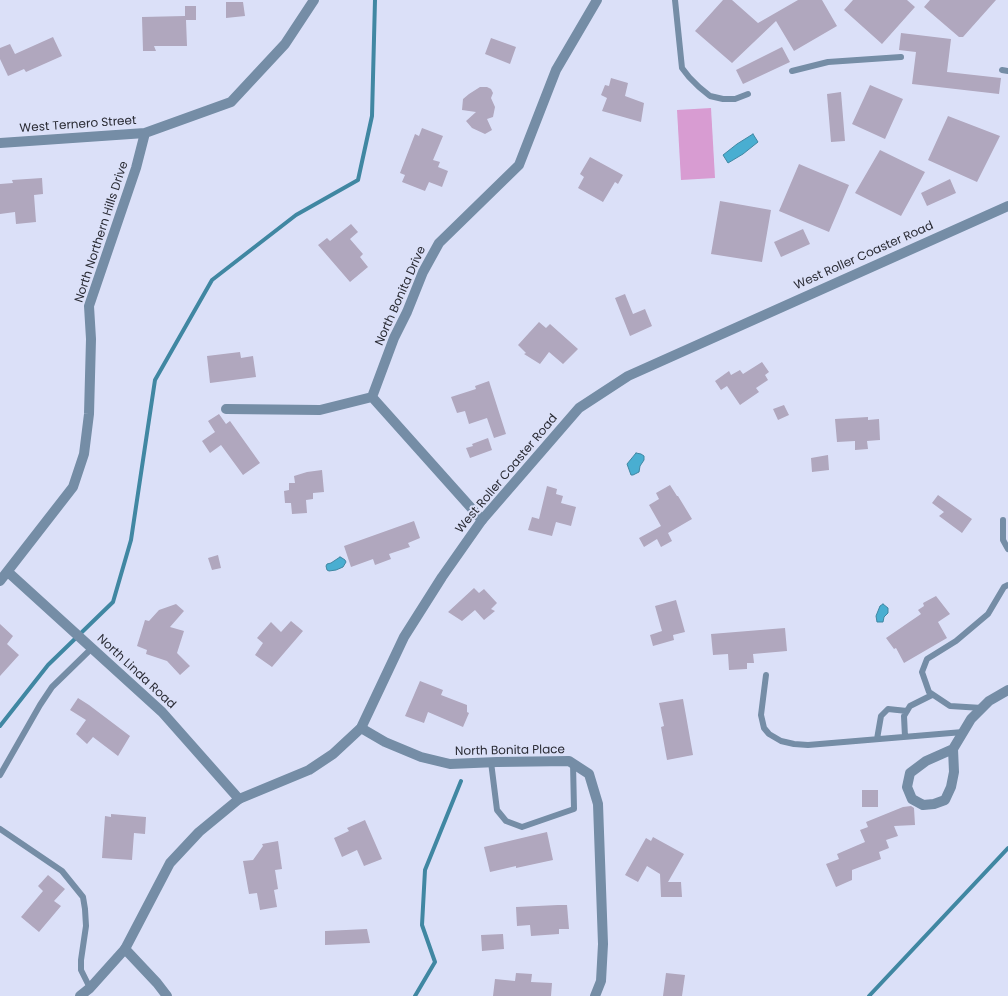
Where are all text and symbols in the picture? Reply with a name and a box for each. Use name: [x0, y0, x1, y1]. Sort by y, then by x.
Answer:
street label: West Ternero Street: [19, 114, 137, 136]
street label: North Northern Hills Drive: [72, 159, 132, 305]
street label: West Roller Coaster Road: [792, 219, 936, 293]
street label: North Bonita Drive: [373, 244, 429, 348]
street label: West Roller Coaster Road: [453, 412, 561, 536]
street label: North Linda Road: [94, 632, 178, 712]
street label: North Bonita Place: [455, 743, 565, 759]

